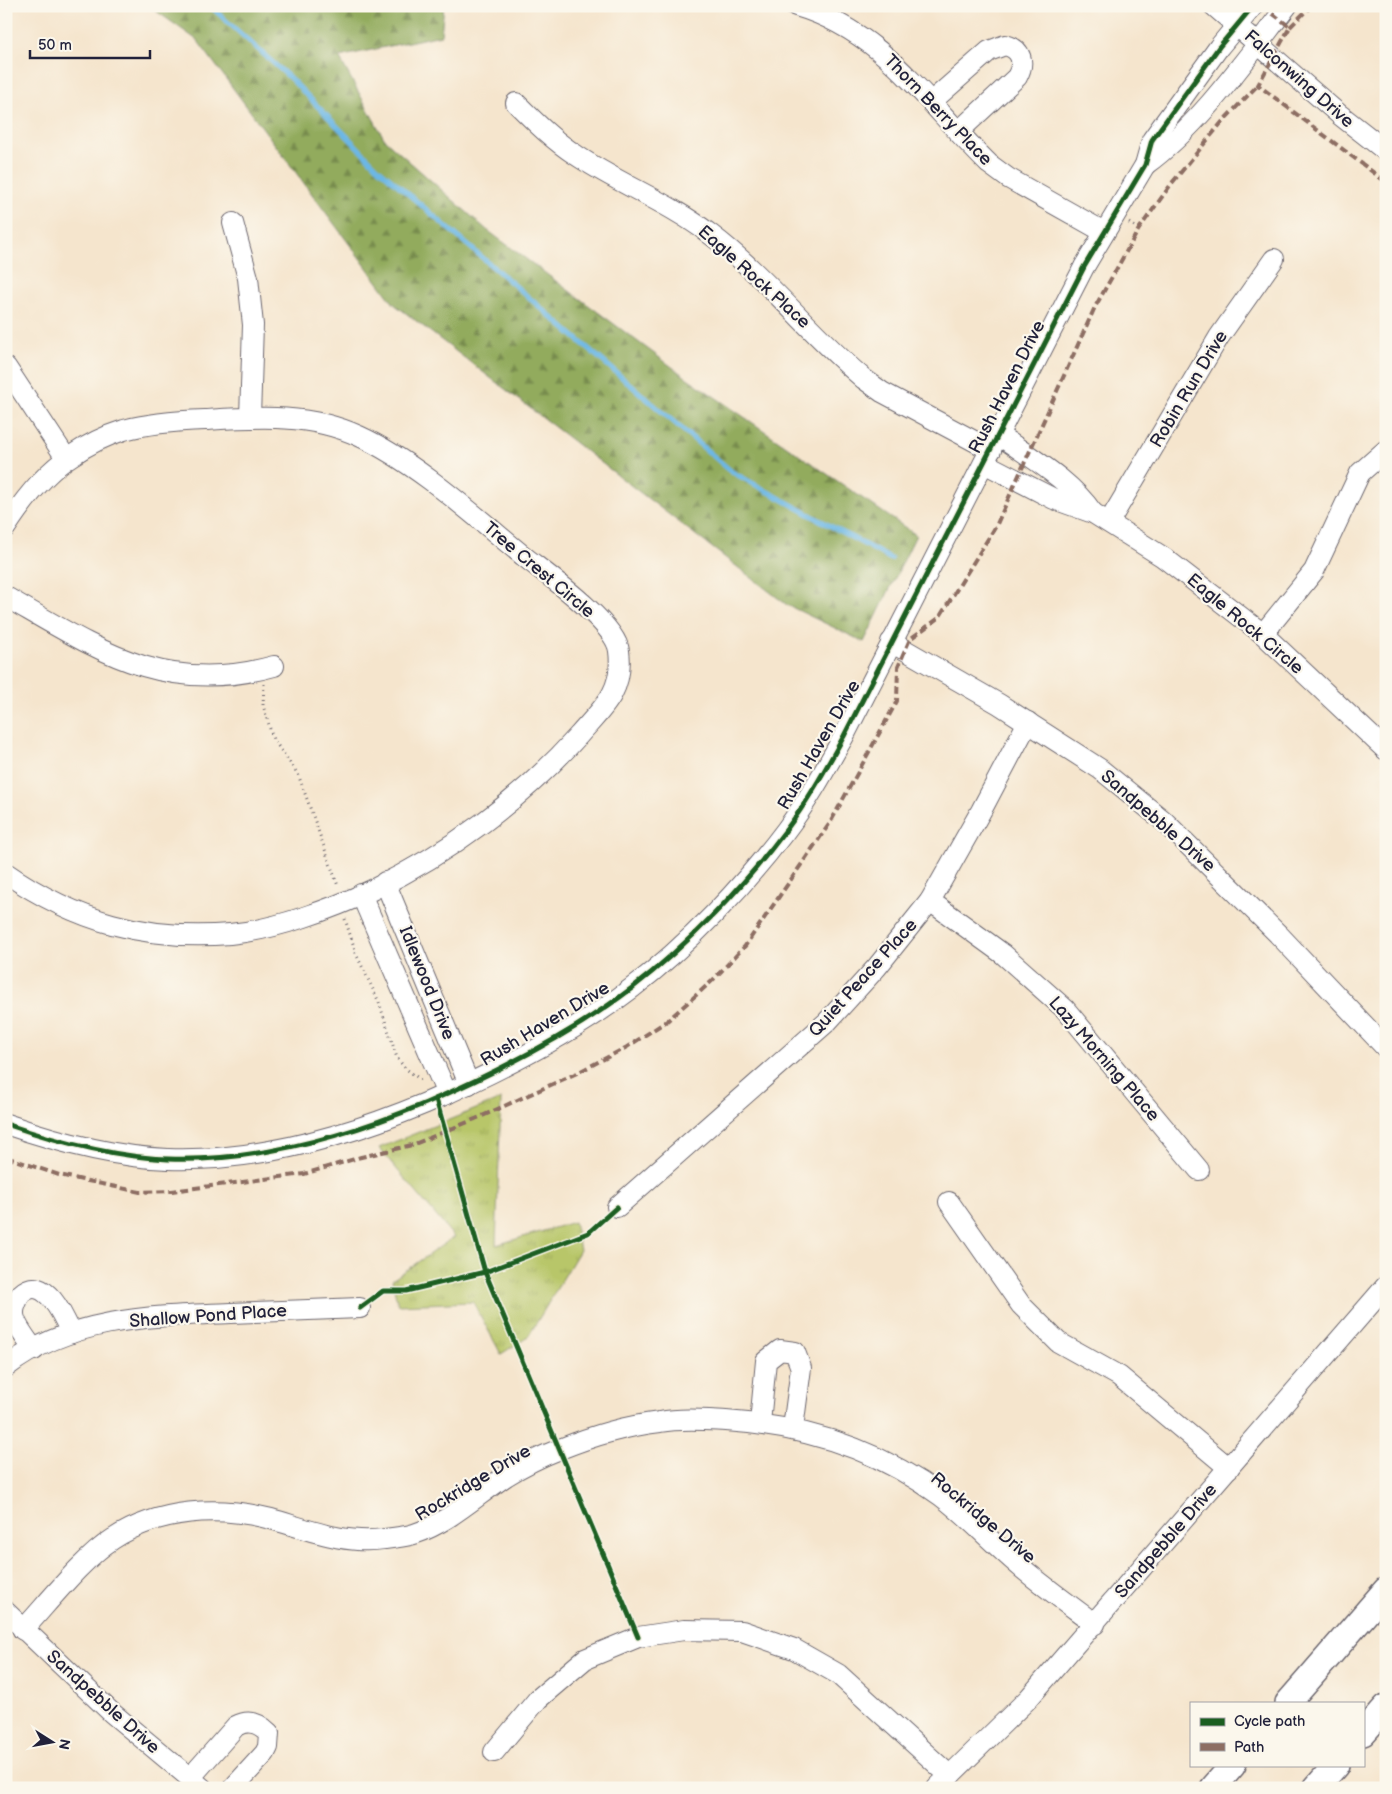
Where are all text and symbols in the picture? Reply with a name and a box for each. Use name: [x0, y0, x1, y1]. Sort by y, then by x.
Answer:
street label: Falconwing Drive: [1240, 26, 1358, 132]
scale bar: [30, 28, 150, 60]
text: 50 m: [38, 36, 72, 55]
street label: Thorn Berry Place: [880, 50, 997, 170]
street label: Eagle Rock Place: [694, 221, 815, 333]
street label: Rush Haven Drive: [964, 317, 1050, 457]
street label: Robin Run Drive: [1146, 327, 1232, 451]
street label: Tree Crest Circle: [479, 517, 599, 623]
street label: Eagle Rock Circle: [1183, 569, 1308, 679]
street label: Rush Haven Drive: [773, 676, 865, 814]
street label: Sandpebble Drive: [1097, 766, 1220, 877]
street label: Quiet Peace Place: [804, 914, 922, 1041]
street label: Idlewood Drive: [395, 923, 459, 1043]
street label: Rush Haven Drive: [477, 977, 613, 1071]
street label: Lazy Morning Place: [1044, 992, 1164, 1126]
street label: Shallow Pond Place: [129, 1300, 288, 1332]
street label: Rockridge Drive: [412, 1440, 535, 1526]
street label: Rockridge Drive: [926, 1468, 1040, 1568]
street label: Sandpebble Drive: [1111, 1479, 1222, 1602]
street label: Sandpebble Drive: [42, 1646, 164, 1758]
legend: [1190, 1702, 1364, 1766]
text: Cycle path: [1234, 1712, 1305, 1731]
north arrow: [28, 1716, 78, 1766]
text: N: [55, 1738, 74, 1751]
text: Path: [1234, 1738, 1264, 1757]

